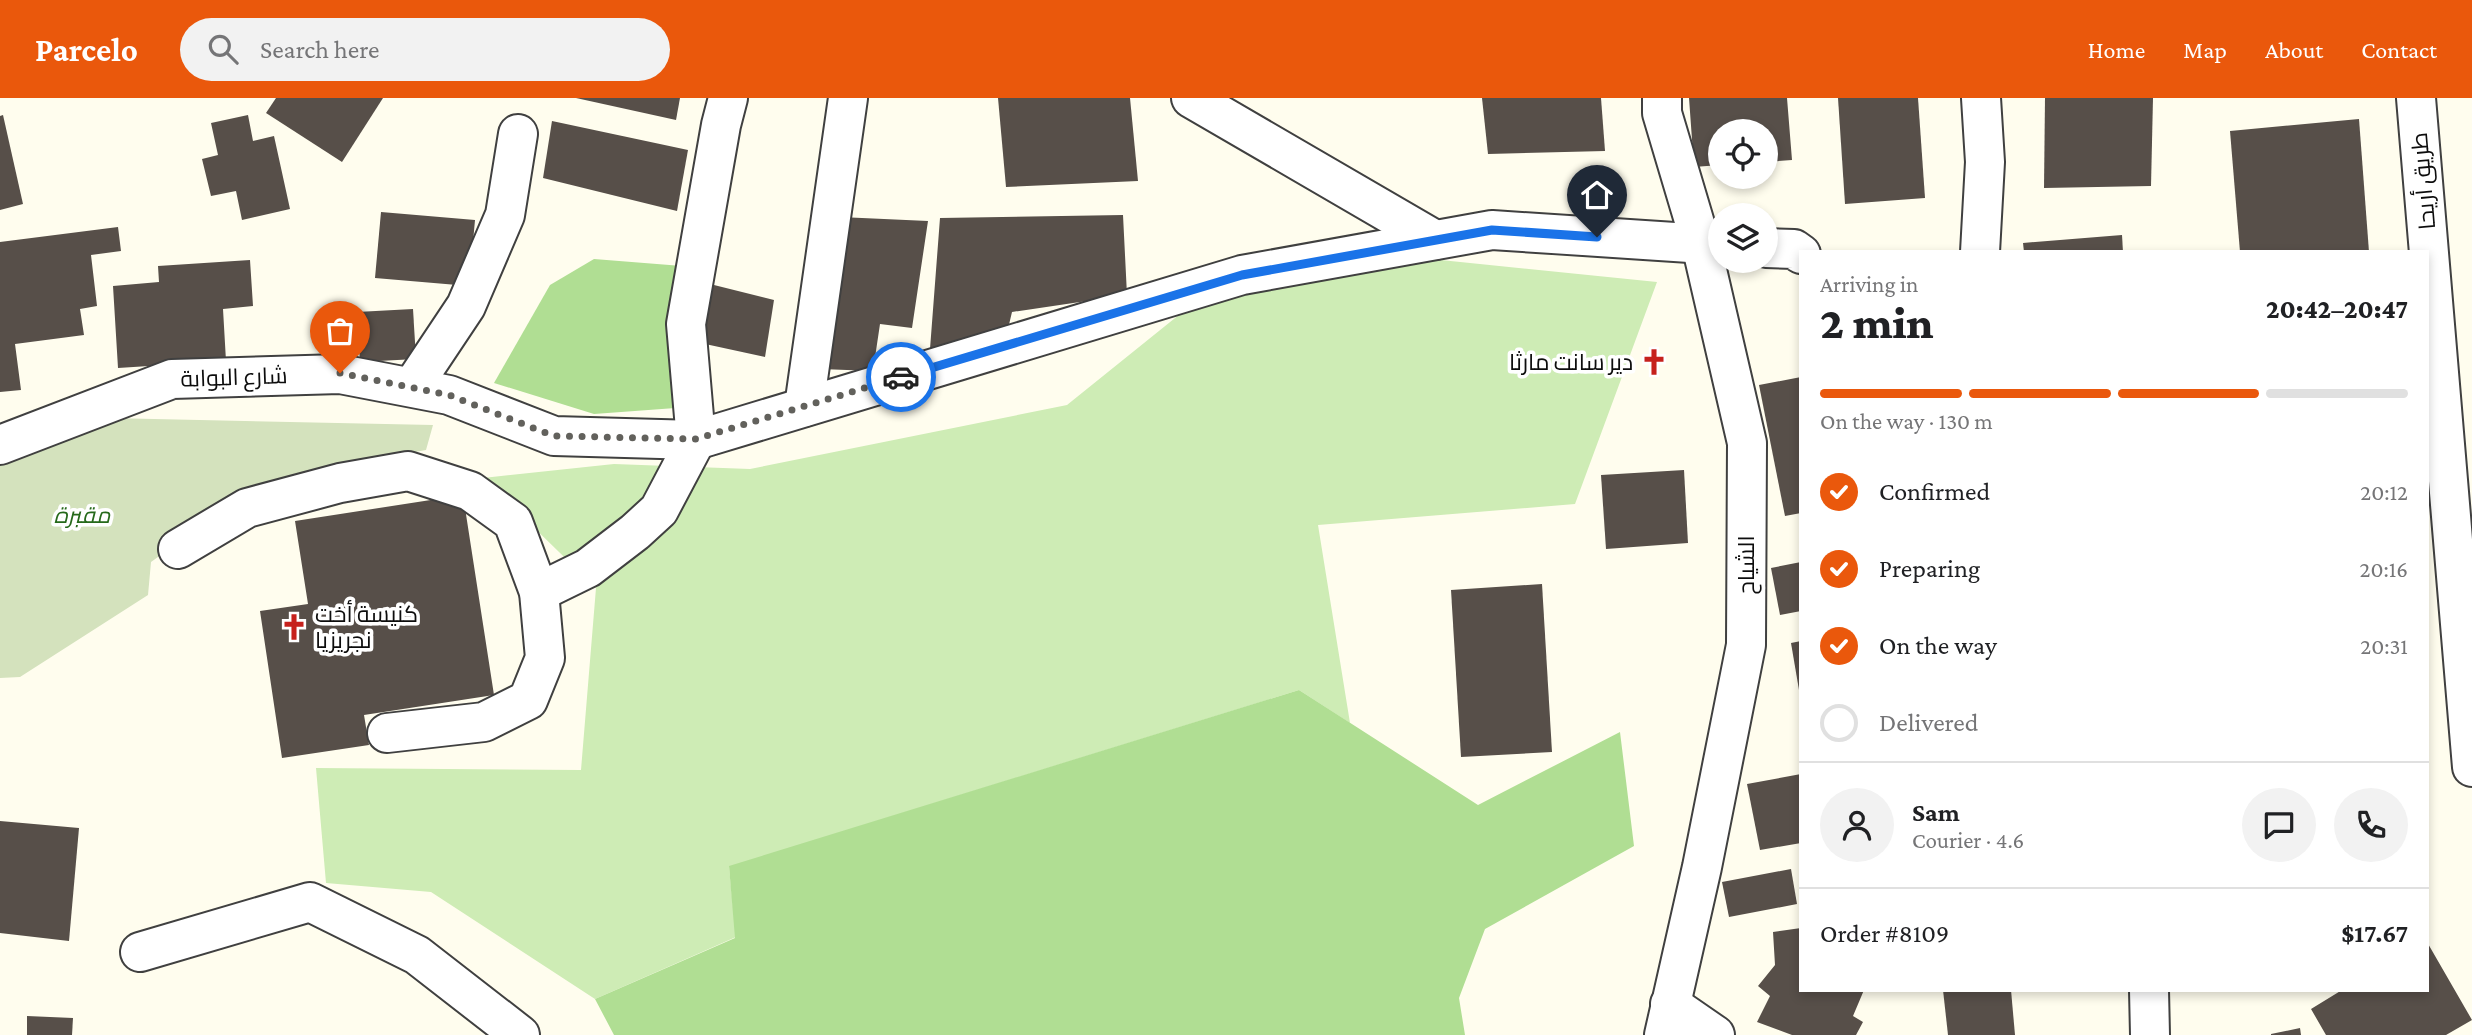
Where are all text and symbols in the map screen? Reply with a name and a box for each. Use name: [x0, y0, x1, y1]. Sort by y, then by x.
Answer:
search box: [180, 18, 670, 81]
icon: search: [204, 30, 242, 68]
text: Parcelo: [35, 31, 138, 68]
text: Search here: [260, 35, 379, 64]
text: Home: [2088, 36, 2145, 63]
text: Map: [2183, 36, 2227, 63]
text: About: [2265, 36, 2323, 63]
text: Contact: [2361, 36, 2437, 63]
map controls: [1708, 119, 1778, 273]
button: locate: [1708, 119, 1778, 189]
street label: طريق أريحا: [2404, 131, 2441, 231]
pin: [1567, 165, 1627, 237]
icon: home: [1578, 176, 1616, 214]
button: layers: [1708, 203, 1778, 273]
text: Arriving in: [1820, 271, 1918, 297]
text: 20:42–20:47: [2266, 295, 2408, 324]
text: 2 min: [1820, 297, 1934, 348]
pin: [310, 301, 370, 373]
icon: bag: [321, 312, 359, 350]
courier: [866, 342, 936, 412]
church icon: دير سانت مارثا: [1639, 347, 1669, 377]
place label: دير سانت مارثا: [1509, 349, 1633, 375]
icon: car: [882, 358, 920, 396]
street label: شارع البوابة: [180, 362, 288, 395]
text: On the way · 130 m: [1820, 408, 1993, 434]
icon: check: [1820, 473, 1858, 511]
text: Confirmed: [1879, 477, 1990, 506]
text: 20:12: [2360, 479, 2408, 505]
park label: مقبرة: [54, 502, 111, 529]
street label: الشياح: [1733, 535, 1762, 595]
icon: check: [1820, 550, 1858, 588]
text: Preparing: [1879, 554, 1980, 583]
text: 20:16: [2359, 556, 2408, 582]
place label: كنيسة أخت نجريزيا: [315, 599, 418, 653]
church icon: كنيسة أخت نجريزيا: [279, 612, 309, 642]
icon: check: [1820, 627, 1858, 665]
text: On the way: [1879, 631, 1997, 660]
text: 20:31: [2360, 633, 2408, 659]
text: Delivered: [1879, 708, 1978, 737]
button: person: [1820, 788, 1894, 862]
button: chat: [2242, 788, 2316, 862]
button: phone: [2334, 788, 2408, 862]
text: Sam: [1912, 798, 1960, 827]
text: Courier · 4.6: [1912, 827, 2024, 853]
text: Order #8109: [1820, 919, 1949, 948]
text: $17.67: [2341, 919, 2408, 948]

